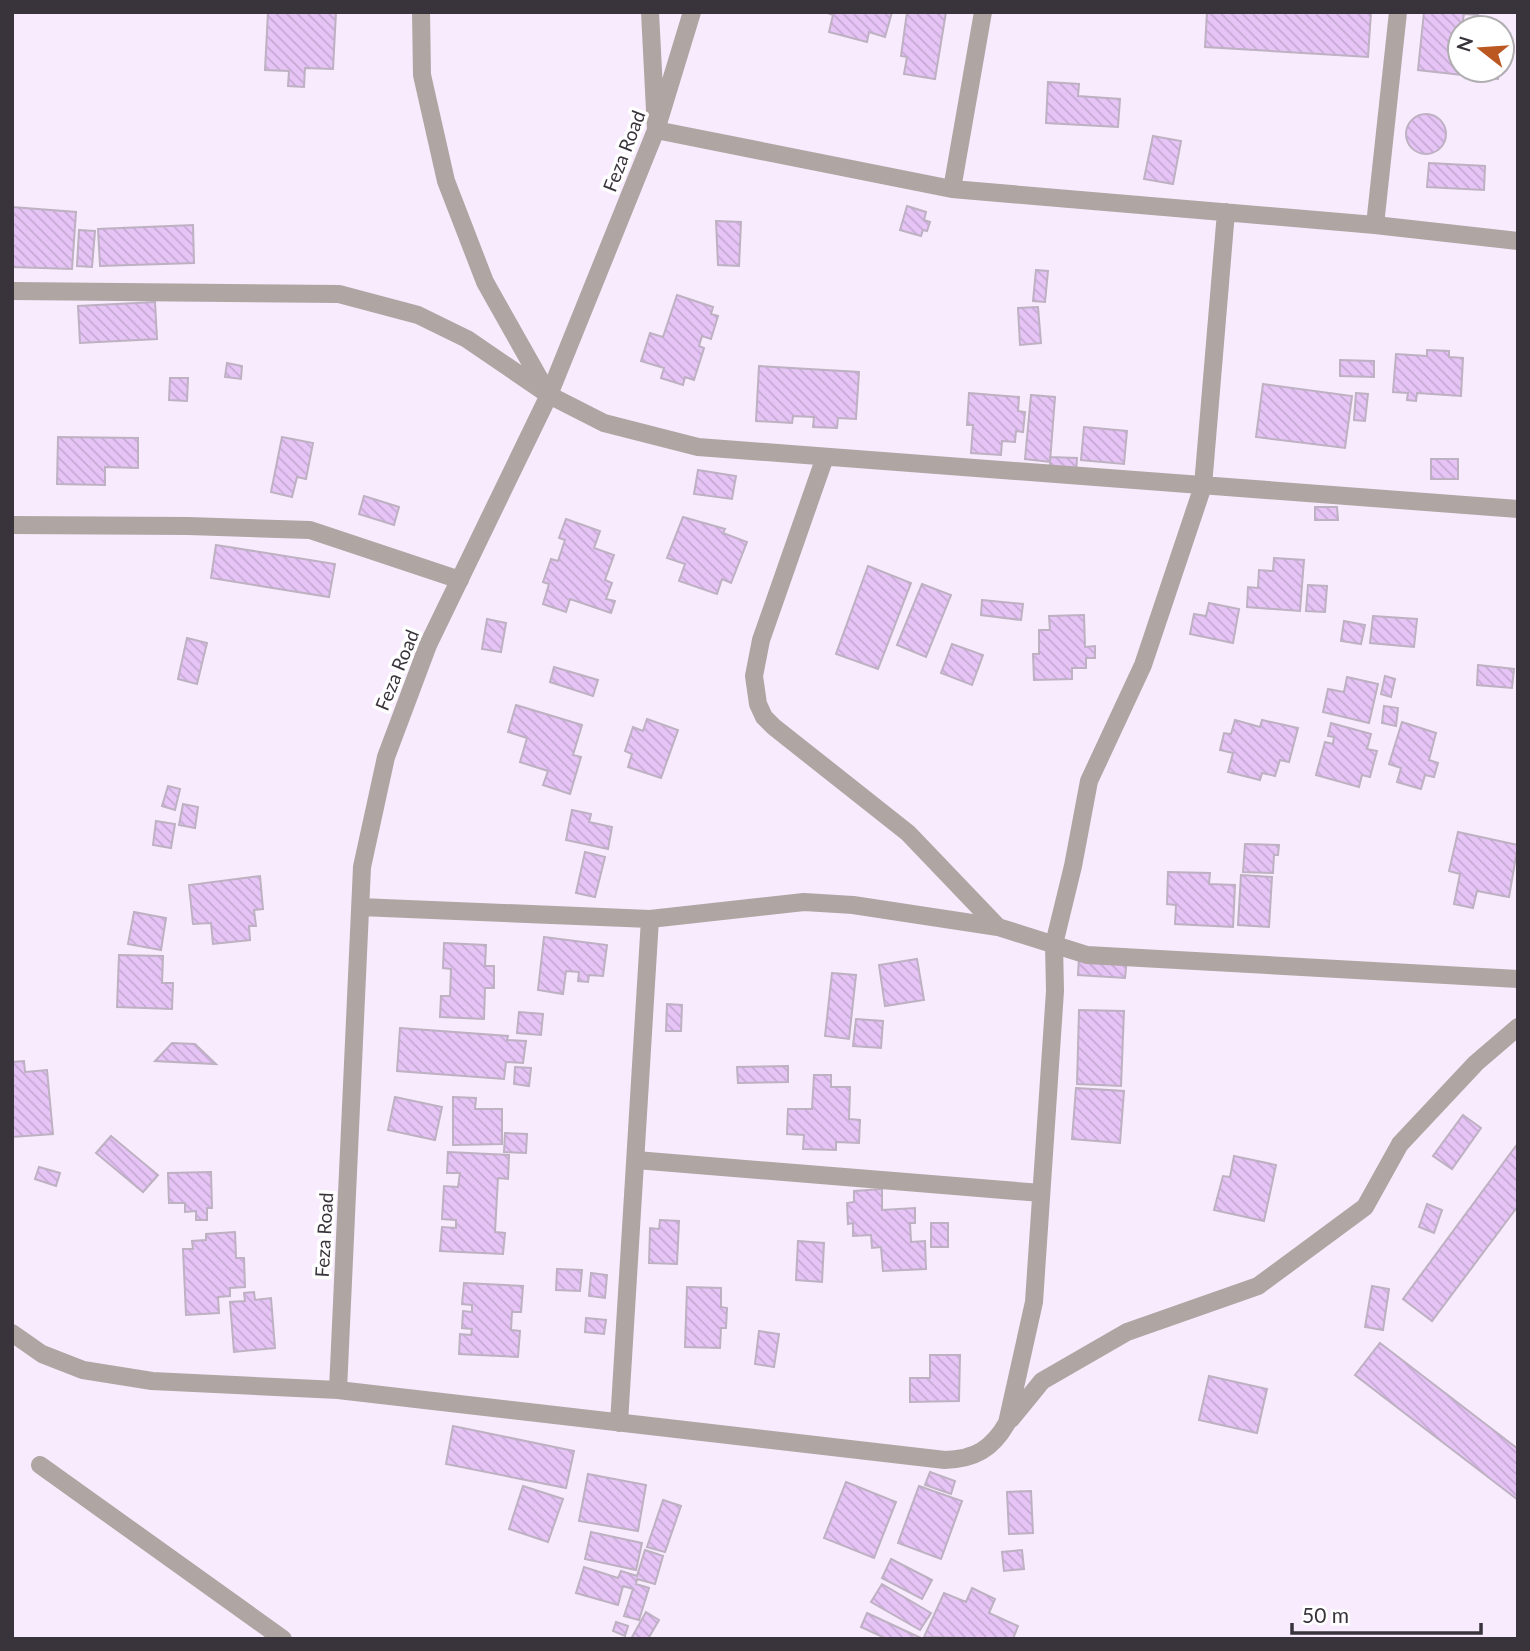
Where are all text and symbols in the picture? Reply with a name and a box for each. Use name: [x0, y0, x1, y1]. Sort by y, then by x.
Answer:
north arrow: [1446, 14, 1516, 84]
text: N: [1451, 34, 1477, 54]
street label: Feza Road: [598, 107, 650, 195]
street label: Feza Road: [370, 626, 423, 714]
street label: Feza Road: [310, 1192, 337, 1278]
scale bar: [1292, 1592, 1481, 1636]
text: 50 m: [1302, 1602, 1349, 1627]

